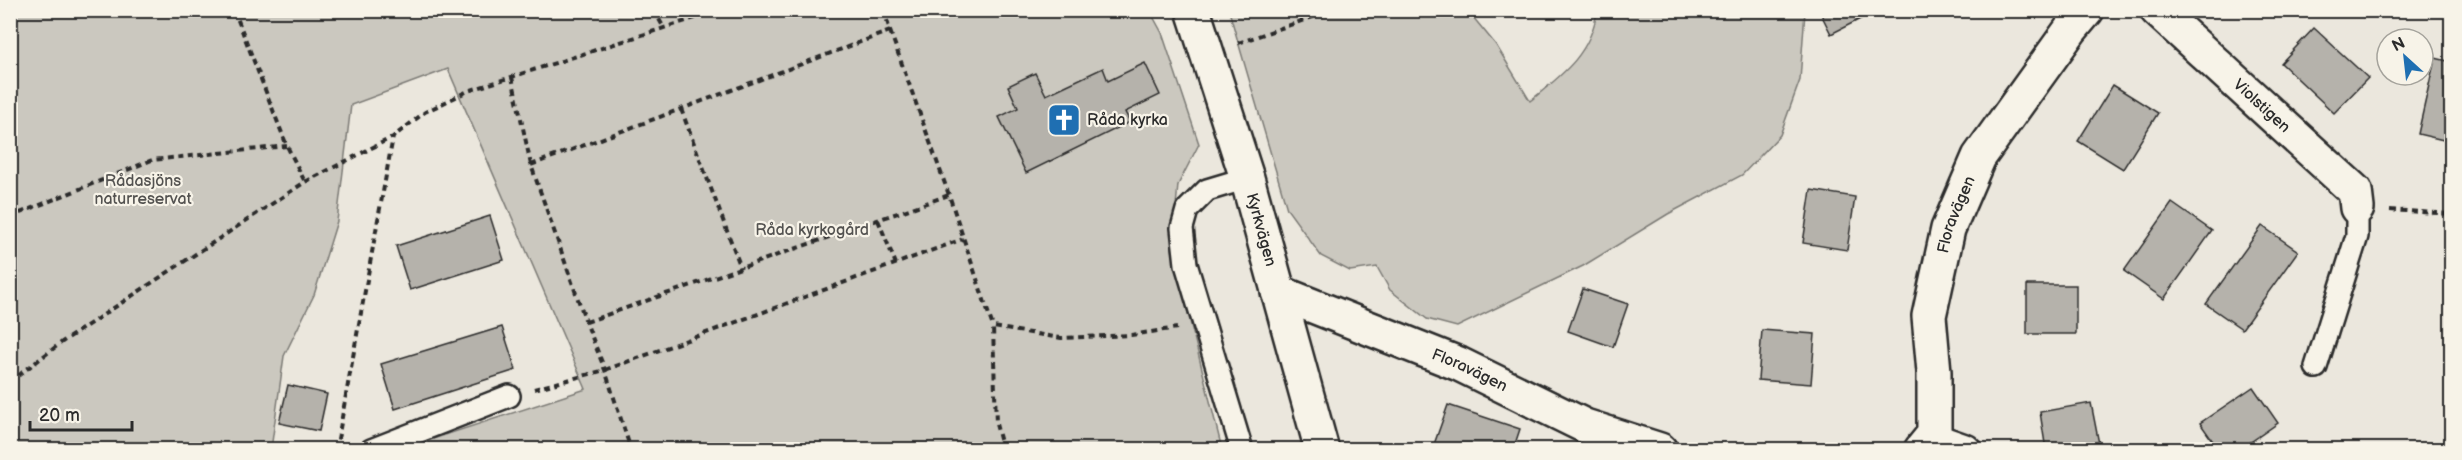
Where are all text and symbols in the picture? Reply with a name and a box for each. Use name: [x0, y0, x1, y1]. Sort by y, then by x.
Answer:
north arrow: [2375, 27, 2435, 87]
text: N: [2389, 34, 2409, 56]
street label: Violstigen: [2229, 75, 2294, 137]
church icon: Råda kyrka: [1046, 102, 1082, 138]
place label: Råda kyrka: [1087, 111, 1168, 130]
park label: Rådasjöns naturreservat: [94, 172, 192, 209]
street label: Floravägen: [1934, 173, 1979, 255]
street label: Kyrkvägen: [1242, 191, 1280, 268]
park label: Råda kyrkogård: [755, 221, 869, 240]
street label: Floravägen: [1429, 345, 1510, 396]
scale bar: [30, 394, 132, 432]
text: 20 m: [39, 405, 80, 426]

